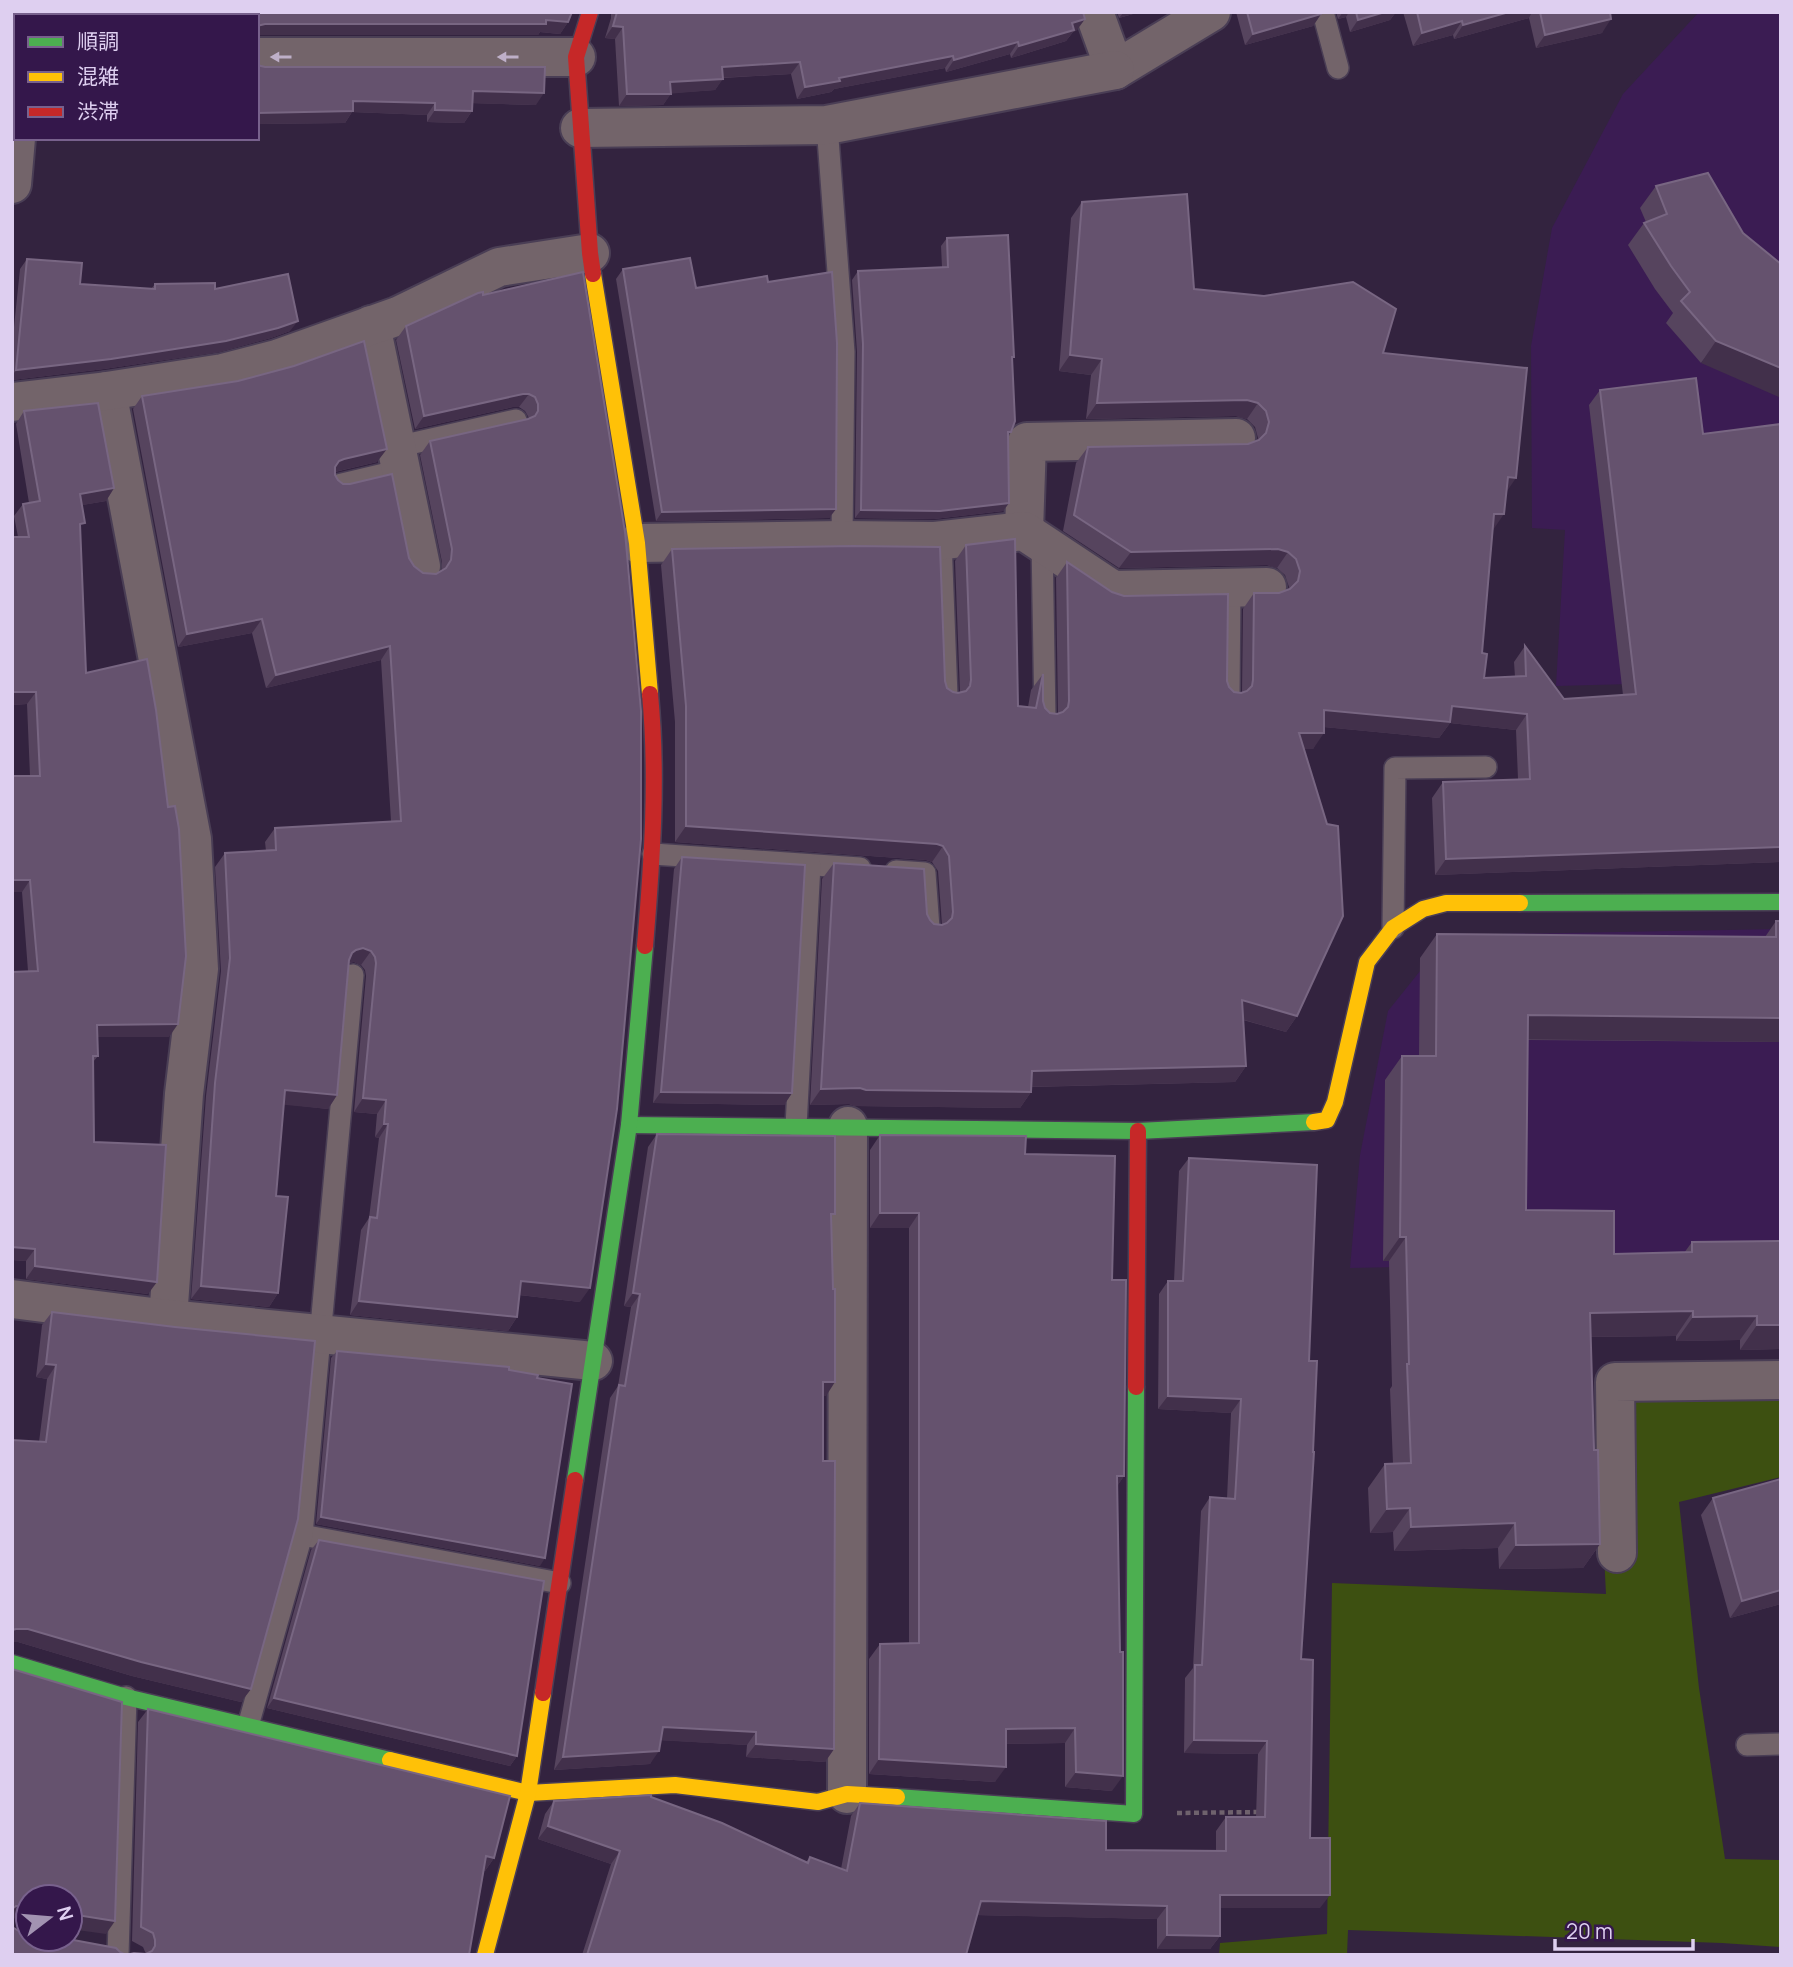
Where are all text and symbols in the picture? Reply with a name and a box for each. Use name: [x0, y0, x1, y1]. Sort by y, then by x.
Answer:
legend: [14, 14, 259, 140]
text: 順調: [77, 27, 119, 55]
one-way arrow: [269, 51, 291, 63]
one-way arrow: [497, 51, 519, 63]
text: 混雑: [77, 62, 119, 90]
text: 渋滞: [77, 97, 119, 125]
north arrow: [14, 1883, 84, 1953]
text: N: [51, 1903, 80, 1923]
scale bar: [1555, 1908, 1693, 1952]
text: 20 m: [1566, 1917, 1613, 1945]

